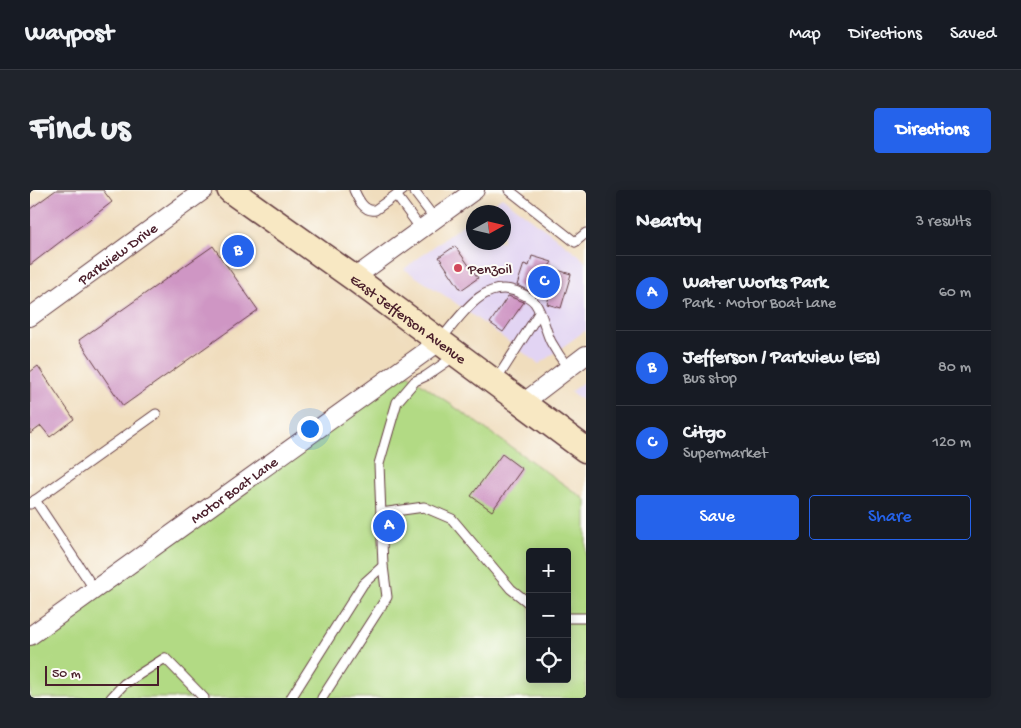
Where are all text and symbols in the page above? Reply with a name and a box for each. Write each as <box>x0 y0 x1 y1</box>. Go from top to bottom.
text: Waypost <box>25 20 113 49</box>
text: Map <box>789 24 821 45</box>
text: Directions <box>849 24 922 45</box>
text: Saved <box>950 24 996 45</box>
button: Directions <box>874 108 991 153</box>
text: Find us <box>30 110 130 151</box>
north arrow <box>466 205 511 250</box>
text: Nearby <box>636 210 701 235</box>
text: 3 results <box>916 213 971 232</box>
street label: Parkview Drive <box>74 220 162 291</box>
pin: B <box>222 232 254 270</box>
place label: Penzoil <box>467 261 512 279</box>
marker: Penzoil <box>452 262 464 274</box>
pin: C <box>528 263 560 301</box>
street label: East Jefferson Avenue <box>346 271 469 369</box>
text: Water Works Park <box>683 272 827 295</box>
text: A <box>647 284 657 303</box>
text: 60 m <box>939 284 971 303</box>
text: Park · Motor Boat Lane <box>683 295 836 314</box>
text: Jefferson / Parkview (EB) <box>683 347 881 370</box>
text: B <box>648 359 656 378</box>
text: 80 m <box>938 359 971 378</box>
text: Bus stop <box>683 370 737 389</box>
your location <box>297 416 323 442</box>
text: Citgo <box>683 422 726 445</box>
text: C <box>648 434 656 453</box>
text: 120 m <box>932 434 971 453</box>
text: Supermarket <box>683 445 768 464</box>
street label: Motor Boat Lane <box>188 454 282 529</box>
button: Save <box>636 495 799 540</box>
button: Share <box>809 495 971 540</box>
pin: A <box>373 507 405 545</box>
map controls <box>526 548 571 683</box>
button: + <box>526 548 571 593</box>
button: − <box>526 593 571 638</box>
button: locate <box>526 638 571 683</box>
scale bar <box>45 663 159 686</box>
text: 50 m <box>52 666 81 683</box>

